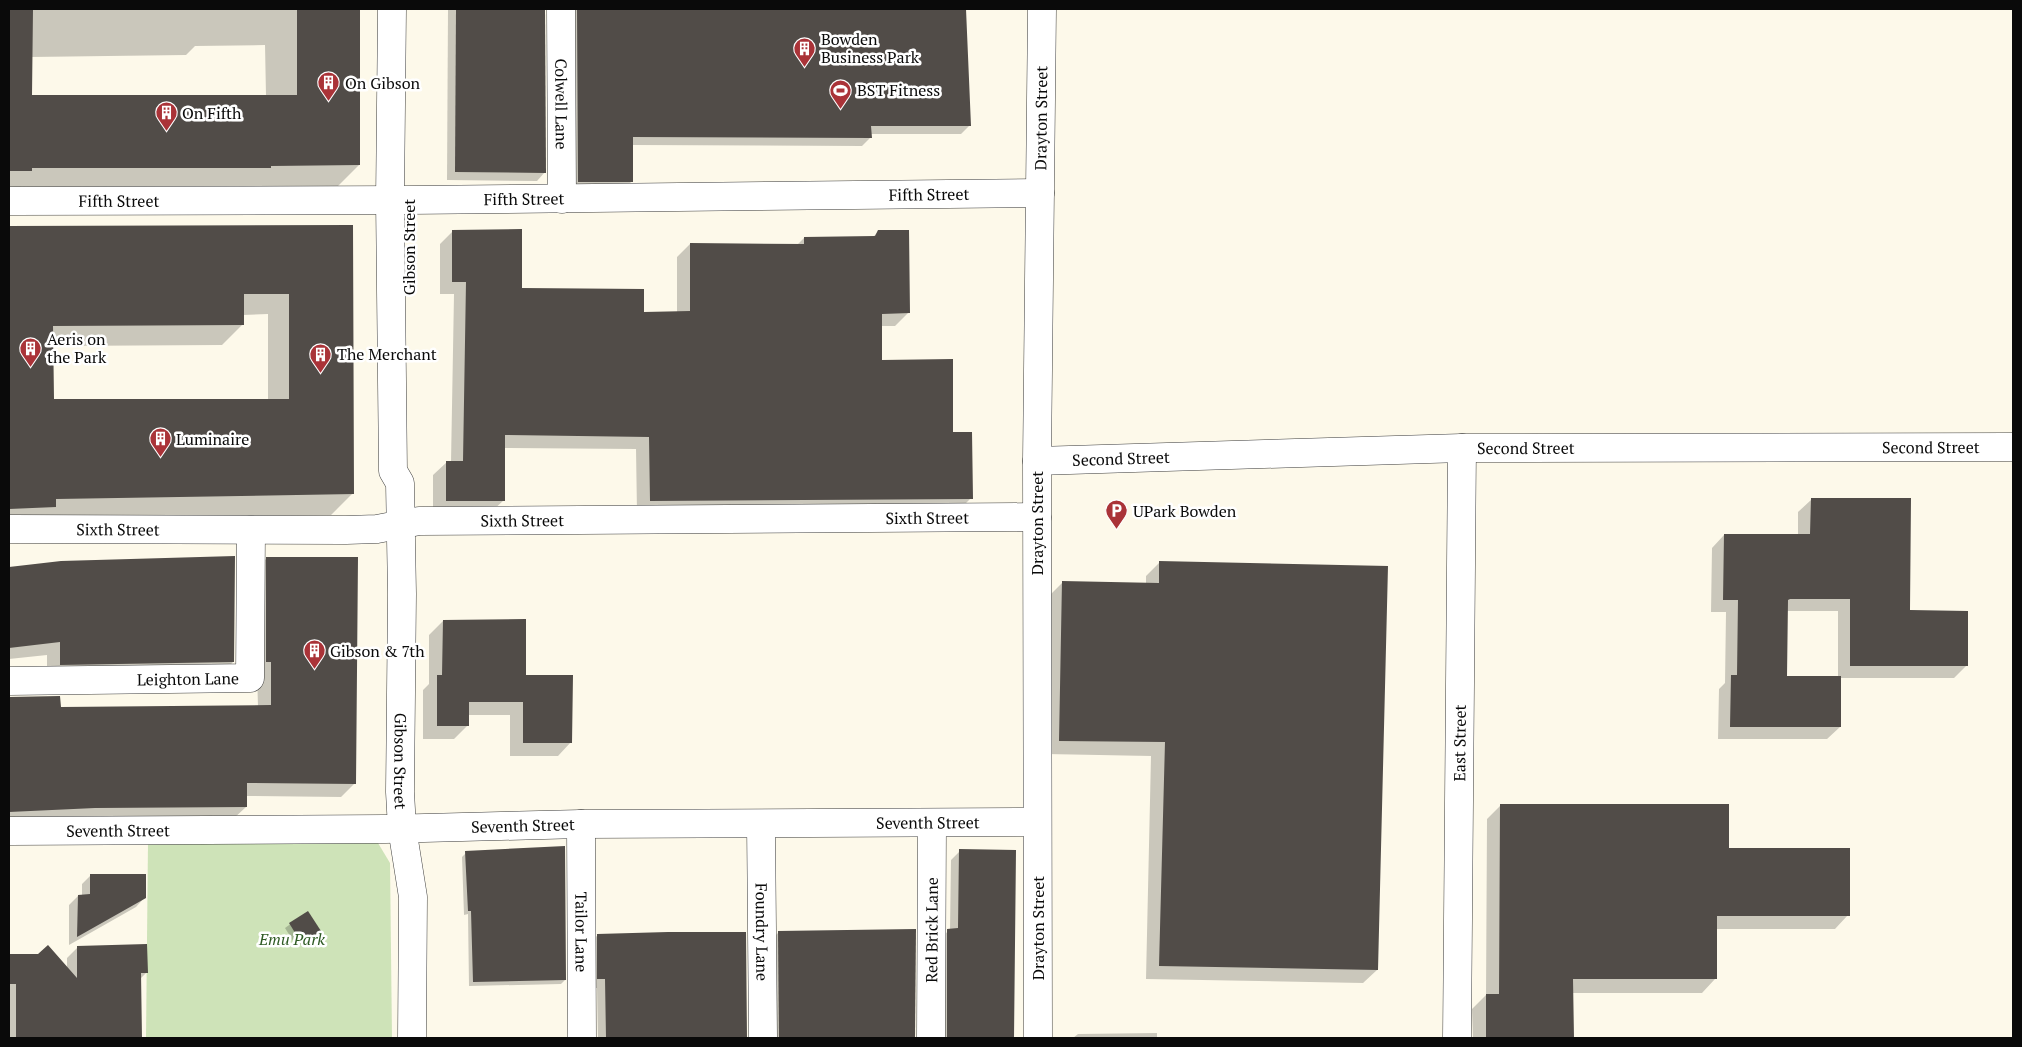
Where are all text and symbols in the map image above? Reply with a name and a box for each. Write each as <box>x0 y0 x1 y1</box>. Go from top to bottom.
place label: Bowden Business Park <box>821 28 920 68</box>
building icon: Bowden Business Park <box>793 36 817 67</box>
street label: Colwell Lane <box>550 58 573 150</box>
street label: Drayton Street <box>1029 66 1052 170</box>
building icon: On Gibson <box>317 71 341 102</box>
place label: On Gibson <box>345 72 421 94</box>
sports icon: BST Fitness <box>829 78 853 109</box>
place label: BST Fitness <box>857 79 940 101</box>
building icon: On Fifth <box>154 101 178 132</box>
place label: On Fifth <box>182 102 242 124</box>
street label: Fifth Street <box>888 183 970 206</box>
street label: Fifth Street <box>483 187 565 210</box>
street label: Fifth Street <box>79 190 159 212</box>
street label: Gibson Street <box>398 199 420 295</box>
place label: Aeris on the Park <box>47 328 107 368</box>
building icon: Aeris on the Park <box>19 336 43 367</box>
building icon: The Merchant <box>309 342 333 373</box>
place label: The Merchant <box>337 343 437 365</box>
building icon: Luminaire <box>148 427 172 458</box>
place label: Luminaire <box>176 428 249 450</box>
street label: Second Street <box>1882 436 1980 458</box>
street label: Second Street <box>1477 437 1575 459</box>
street label: Second Street <box>1072 446 1170 471</box>
street label: Drayton Street <box>1026 471 1048 575</box>
parking icon: UPark Bowden <box>1105 499 1129 530</box>
place label: UPark Bowden <box>1133 500 1237 522</box>
street label: Sixth Street <box>885 506 969 529</box>
street label: Sixth Street <box>480 509 564 532</box>
street label: Sixth Street <box>76 518 160 540</box>
building icon: Gibson & 7th <box>302 639 326 670</box>
place label: Gibson & 7th <box>330 640 425 662</box>
street label: Leighton Lane <box>137 667 239 690</box>
street label: East Street <box>1448 704 1471 782</box>
street label: Gibson Street <box>389 713 412 810</box>
street label: Seventh Street <box>876 811 980 834</box>
street label: Seventh Street <box>471 813 575 838</box>
street label: Seventh Street <box>66 819 170 842</box>
street label: Drayton Street <box>1027 876 1049 980</box>
street label: Red Brick Lane <box>920 877 943 983</box>
street label: Foundry Lane <box>751 883 773 981</box>
street label: Tailor Lane <box>570 892 593 972</box>
park label: Emu Park <box>258 928 325 950</box>

